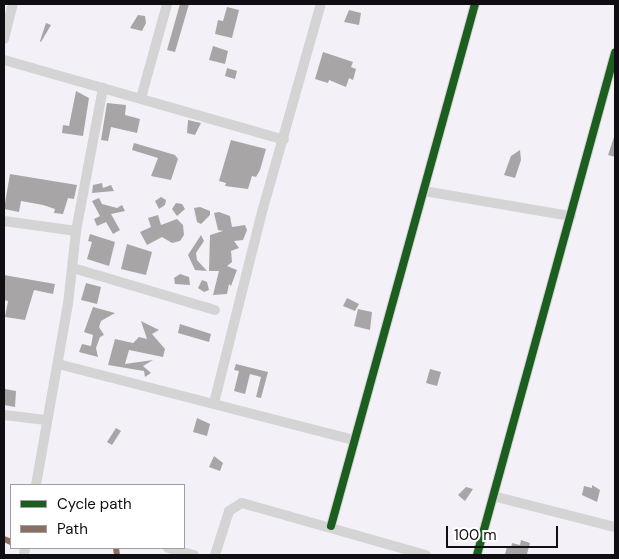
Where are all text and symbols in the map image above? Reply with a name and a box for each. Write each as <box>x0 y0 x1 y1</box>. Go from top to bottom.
legend <box>10 484 185 549</box>
text: Cycle path <box>57 494 132 514</box>
scale bar <box>449 516 562 548</box>
text: Path <box>57 519 88 539</box>
text: 100 m <box>454 525 497 545</box>

